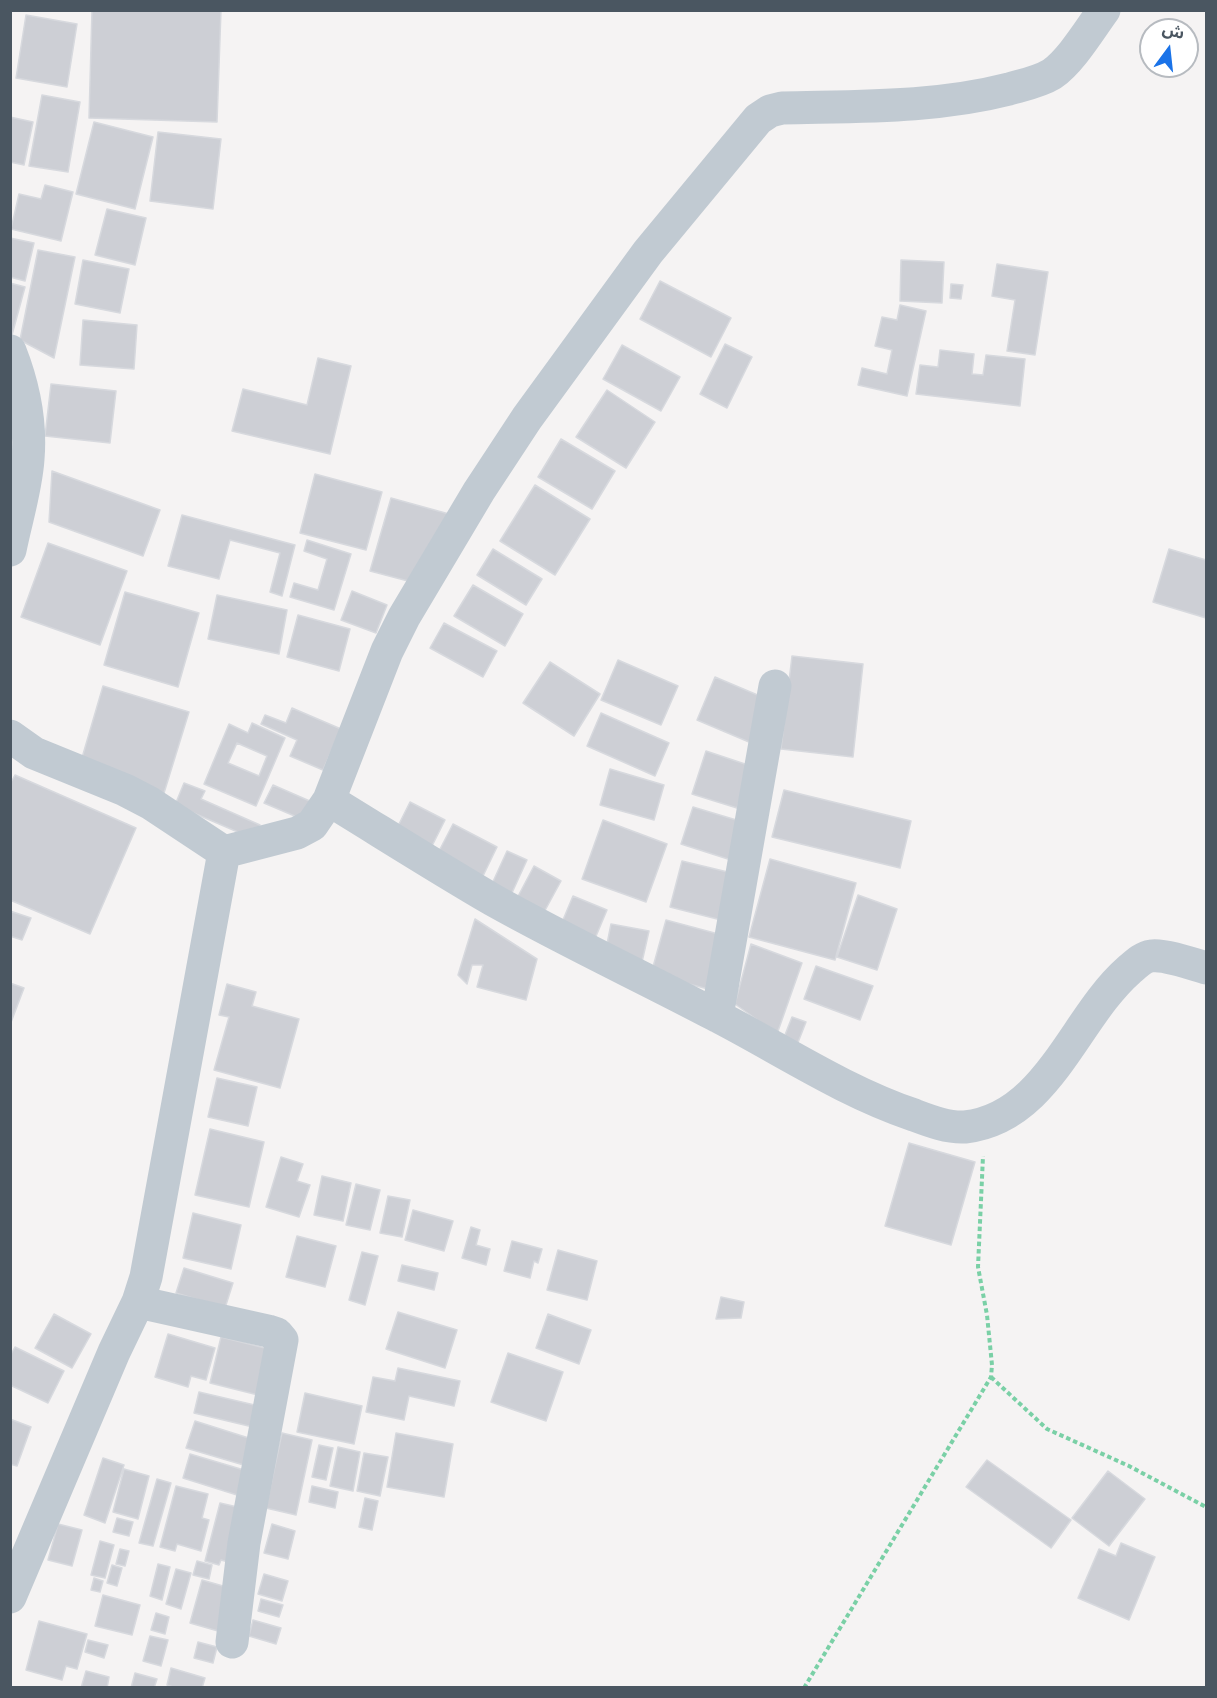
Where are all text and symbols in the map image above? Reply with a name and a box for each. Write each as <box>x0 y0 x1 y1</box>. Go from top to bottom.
north arrow <box>1139 18 1199 78</box>
text: ش <box>1160 20 1186 44</box>

